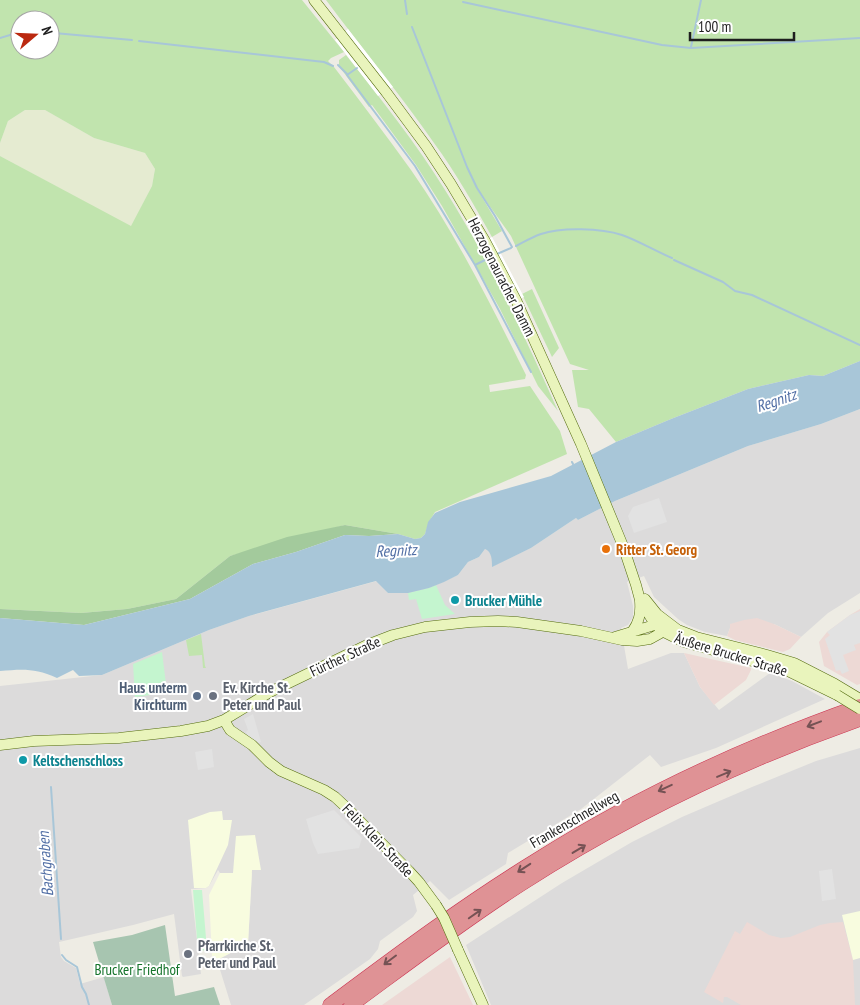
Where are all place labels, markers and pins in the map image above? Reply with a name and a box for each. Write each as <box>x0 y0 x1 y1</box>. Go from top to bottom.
place label: Ritter St. Georg <box>616 540 698 559</box>
marker: Ritter St. Georg <box>600 543 612 555</box>
place label: Brucker Mühle <box>465 591 542 610</box>
marker: Brucker Mühle <box>449 594 461 606</box>
place label: Haus unterm Kirchturm <box>119 678 187 714</box>
place label: Ev. Kirche St. Peter und Paul <box>223 678 301 714</box>
marker: Haus unterm Kirchturm <box>191 690 203 702</box>
marker: Ev. Kirche St. Peter und Paul <box>207 690 219 702</box>
place label: Keltschenschloss <box>33 751 123 770</box>
marker: Keltschenschloss <box>17 754 29 766</box>
place label: Pfarrkirche St. Peter und Paul <box>198 936 276 972</box>
marker: Pfarrkirche St. Peter und Paul <box>182 948 194 960</box>

